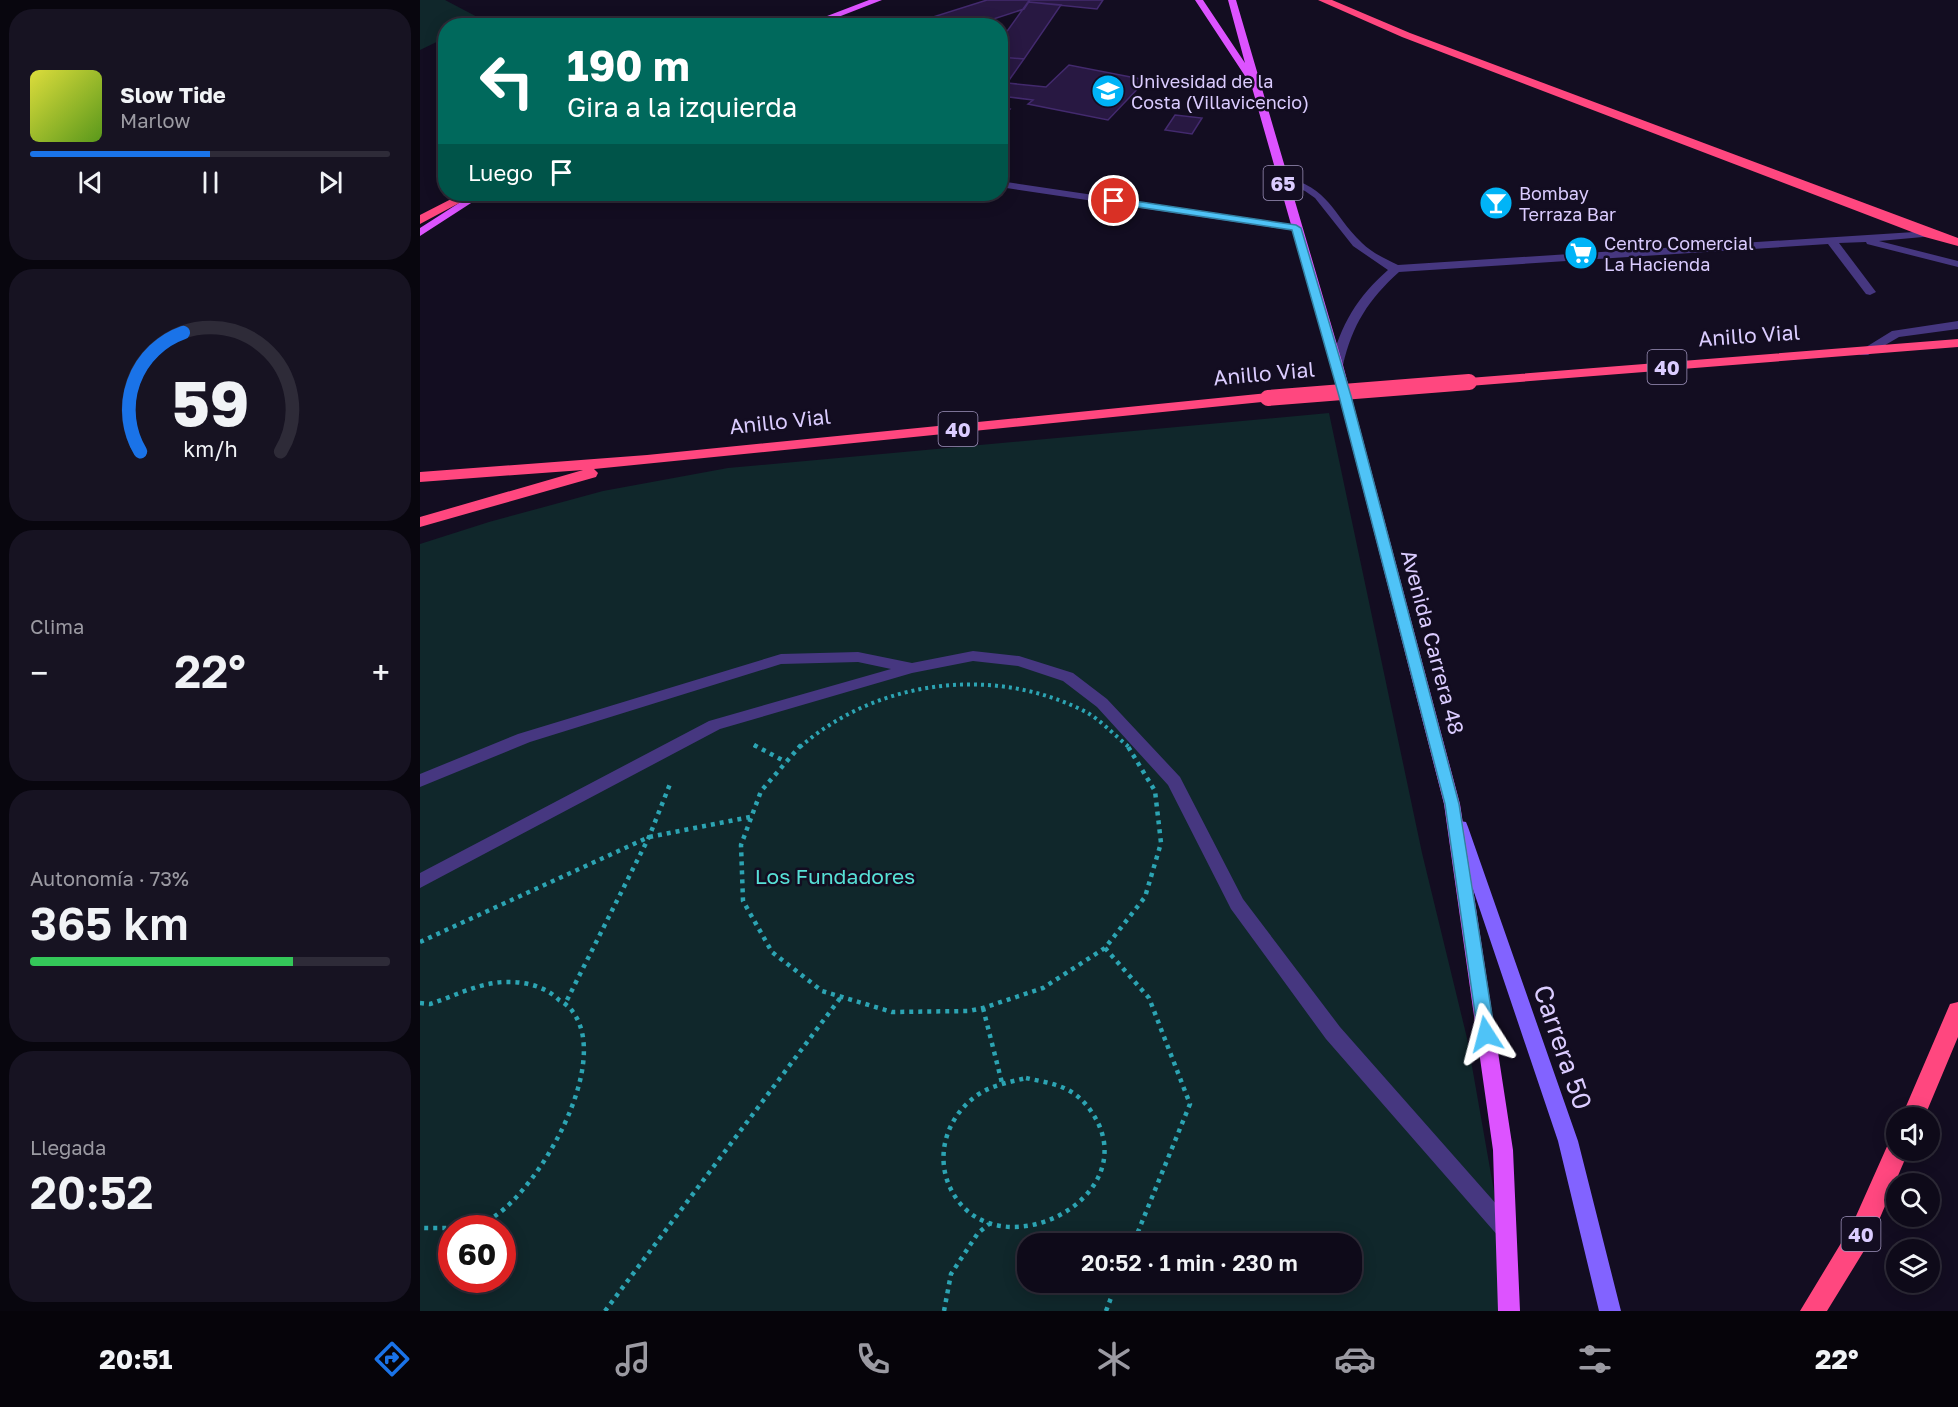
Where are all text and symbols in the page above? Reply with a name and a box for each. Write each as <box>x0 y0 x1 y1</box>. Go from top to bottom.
text: 190 m <box>567 40 690 90</box>
icon: left <box>468 42 546 120</box>
place label: Univesidad de la Costa (Villavicencio) <box>1131 70 1309 113</box>
school or university icon: Univesidad de la Costa (Villavicencio) <box>1090 73 1126 109</box>
text: Slow Tide <box>120 81 226 108</box>
text: Gira a la izquierda <box>567 91 797 123</box>
text: Marlow <box>120 108 191 132</box>
icon: arrive <box>545 156 578 189</box>
text: Luego <box>468 159 533 186</box>
icon: previous <box>74 166 107 199</box>
icon: pause <box>194 166 227 199</box>
icon: next <box>314 166 347 199</box>
road number: 65 <box>1264 166 1302 200</box>
pin <box>1088 175 1139 226</box>
place label: Bombay Terraza Bar <box>1519 182 1616 225</box>
icon: arrive <box>1097 184 1130 217</box>
bar icon: Bombay Terraza Bar <box>1478 185 1514 221</box>
place label: Centro Comercial La Hacienda <box>1604 232 1754 275</box>
supermarket icon: Centro Comercial La Hacienda <box>1563 235 1599 271</box>
street label: Anillo Vial <box>1697 318 1801 352</box>
road number: 40 <box>1648 350 1686 384</box>
street label: Anillo Vial <box>1212 356 1316 390</box>
text: 59 <box>171 365 249 440</box>
street label: Anillo Vial <box>728 403 832 439</box>
road number: 40 <box>938 412 978 446</box>
text: km/h <box>183 437 237 463</box>
street label: Avenida Carrera 48 <box>1396 547 1470 737</box>
text: Clima <box>30 614 84 638</box>
text: 22° <box>174 644 246 698</box>
text: − <box>30 653 48 692</box>
text: + <box>372 653 390 692</box>
park label: Los Fundadores <box>755 863 915 889</box>
text: Autonomía · 73% <box>30 866 189 890</box>
text: 365 km <box>30 896 189 950</box>
street label: Carrera 50 <box>1527 981 1599 1113</box>
position arrow <box>1454 1002 1518 1066</box>
map controls <box>1886 1107 1940 1293</box>
button: sound <box>1886 1107 1940 1161</box>
text: Llegada <box>30 1135 106 1159</box>
text: 20:52 <box>30 1165 154 1219</box>
button: search <box>1886 1173 1940 1227</box>
speed limit sign: 60 <box>438 1215 516 1293</box>
road number: 40 <box>1842 1217 1880 1251</box>
button: layers <box>1886 1239 1940 1293</box>
text: 20:52 · 1 min · 230 m <box>1081 1249 1298 1276</box>
icon: directions <box>371 1338 413 1380</box>
icon: music <box>612 1338 654 1380</box>
icon: phone <box>852 1338 894 1380</box>
icon: climate <box>1093 1338 1135 1380</box>
icon: car <box>1334 1338 1376 1380</box>
icon: filters <box>1574 1338 1616 1380</box>
text: 20:51 <box>99 1343 172 1375</box>
text: 22° <box>1815 1343 1859 1375</box>

